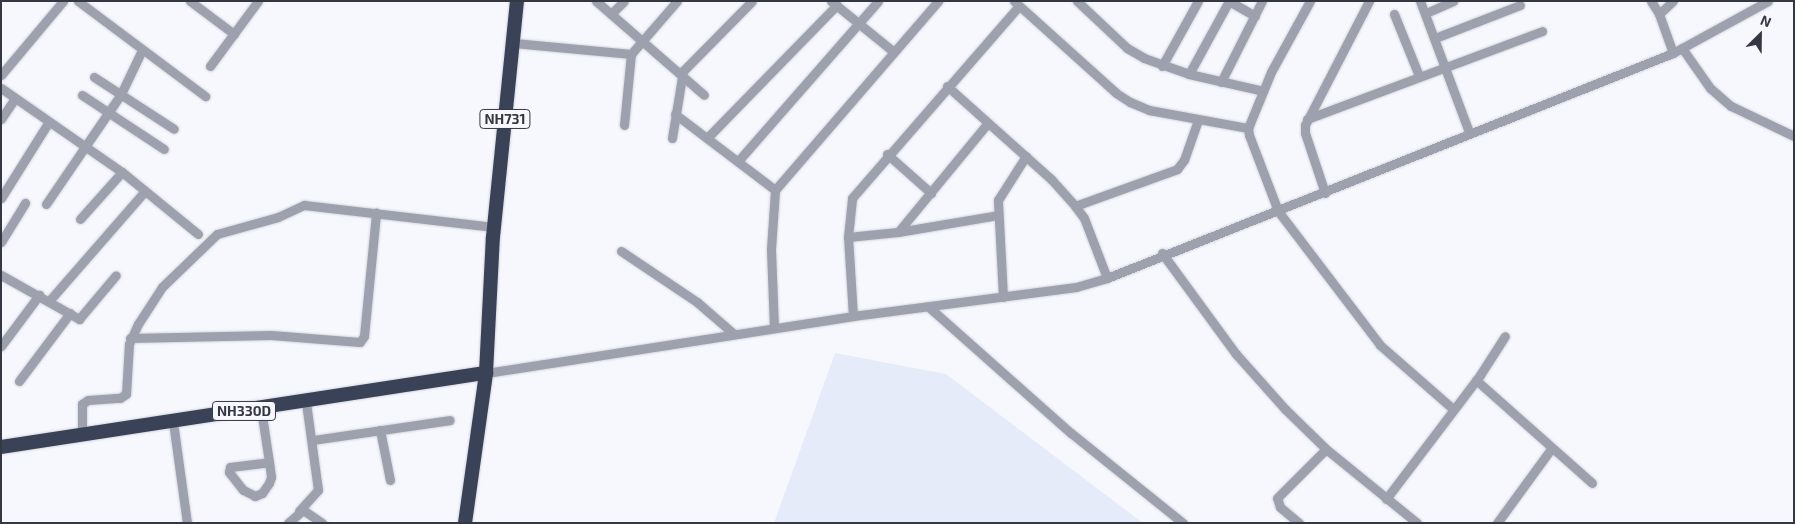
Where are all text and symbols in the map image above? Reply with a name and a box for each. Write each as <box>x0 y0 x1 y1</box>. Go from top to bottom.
north arrow <box>1735 10 1785 60</box>
text: N <box>1758 11 1774 31</box>
road number: NH731 <box>479 108 531 130</box>
road number: NH330D <box>212 400 276 422</box>

